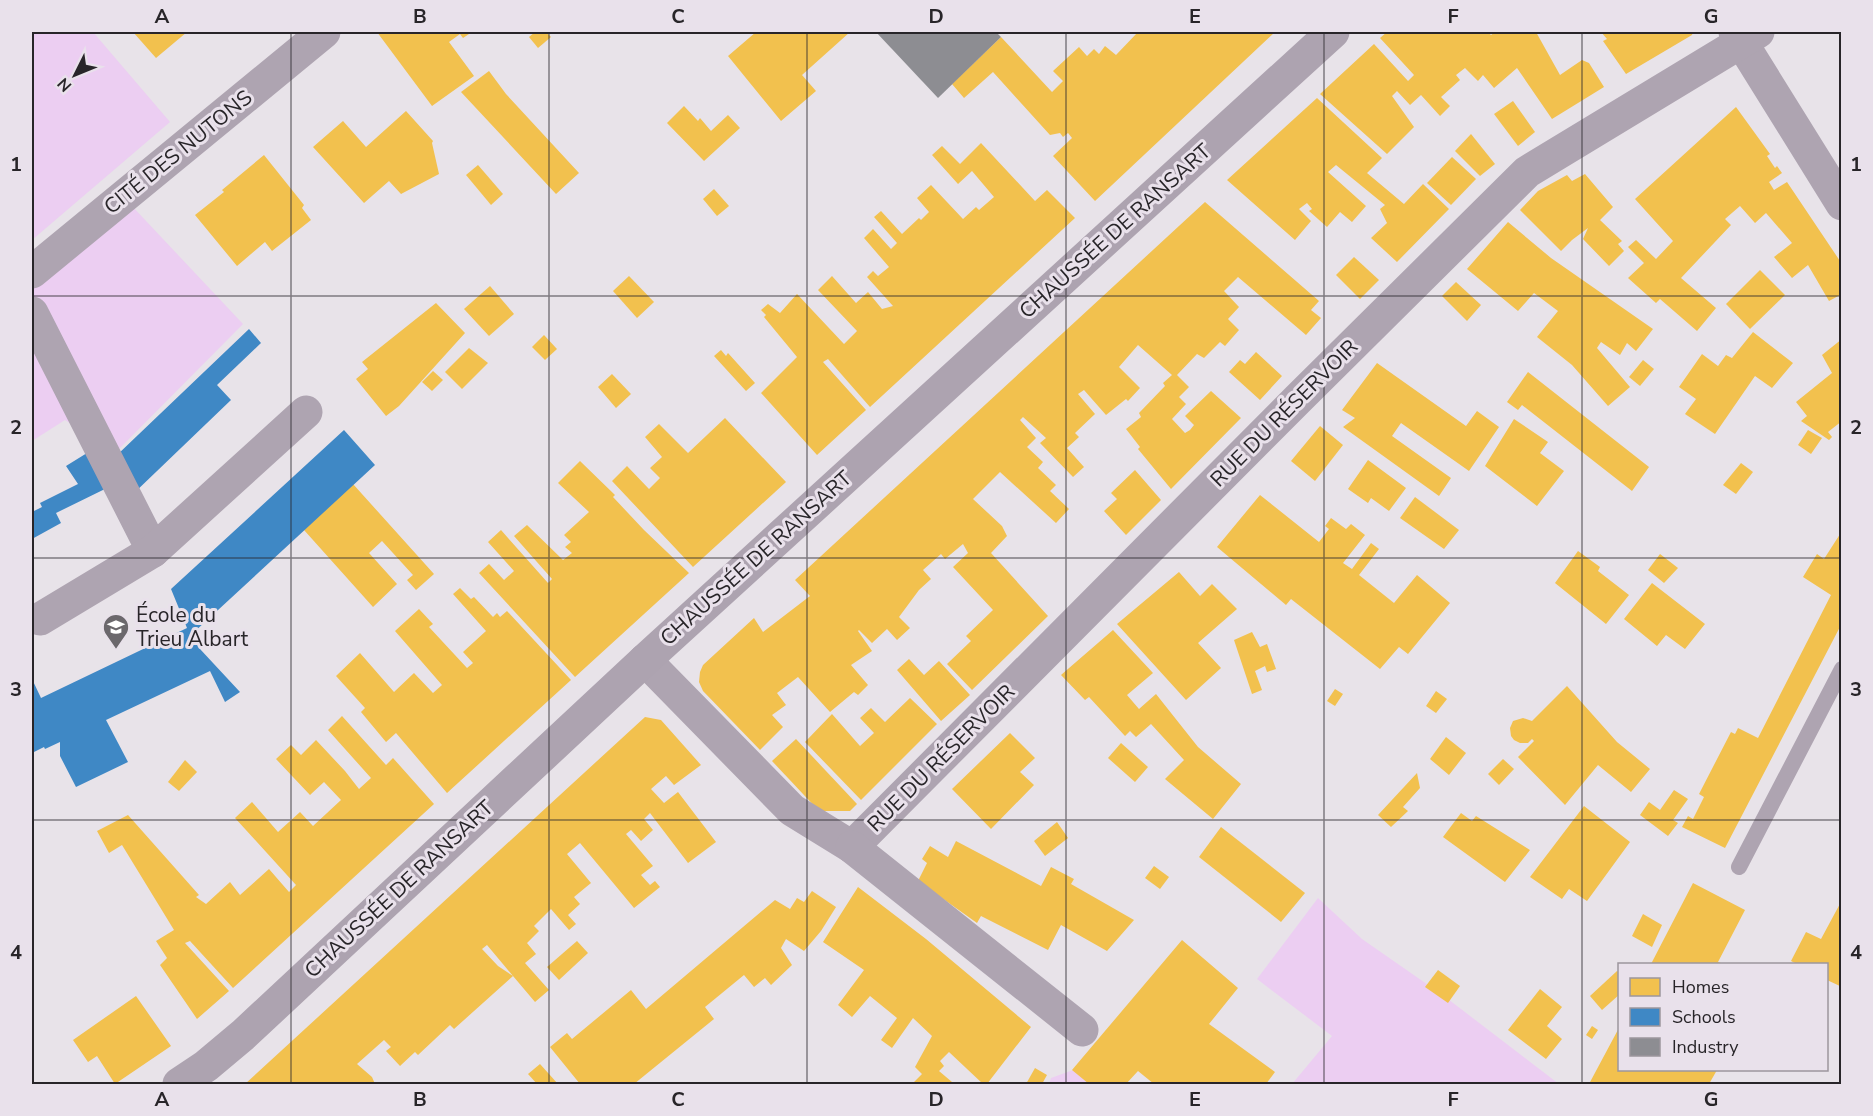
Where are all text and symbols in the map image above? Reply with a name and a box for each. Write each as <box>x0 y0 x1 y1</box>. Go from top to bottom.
text: A <box>155 3 170 30</box>
text: B <box>413 3 427 30</box>
text: C <box>671 3 685 30</box>
text: D <box>928 3 944 30</box>
text: E <box>1189 3 1201 30</box>
text: F <box>1447 3 1459 30</box>
text: G <box>1704 3 1718 30</box>
north arrow <box>45 45 105 105</box>
text: N <box>53 73 77 96</box>
street label: CITÉ DES NUTONS <box>98 84 258 220</box>
street label: CHAUSSÉE DE RANSART <box>1013 137 1217 325</box>
text: 1 <box>10 151 22 178</box>
text: 1 <box>1850 151 1862 178</box>
street label: RUE DU RÉSERVOIR <box>1204 333 1364 493</box>
text: 2 <box>10 414 22 441</box>
text: 2 <box>1850 414 1862 441</box>
street label: CHAUSSÉE DE RANSART <box>654 464 858 652</box>
place label: École du Trieu Albart <box>136 601 249 653</box>
school or university icon: École du Trieu Albart <box>101 612 131 650</box>
text: 3 <box>10 676 22 703</box>
text: 3 <box>1850 676 1862 703</box>
street label: RUE DU RÉSERVOIR <box>861 678 1021 838</box>
street label: CHAUSSÉE DE RANSART <box>299 794 500 984</box>
text: 4 <box>10 939 22 966</box>
text: 4 <box>1850 939 1862 966</box>
legend <box>1618 963 1828 1071</box>
text: Homes <box>1672 975 1729 999</box>
text: Schools <box>1672 1005 1736 1029</box>
text: Industry <box>1672 1035 1739 1059</box>
text: A <box>155 1086 170 1113</box>
text: B <box>413 1086 427 1113</box>
text: C <box>671 1086 685 1113</box>
text: D <box>928 1086 944 1113</box>
text: E <box>1189 1086 1201 1113</box>
text: F <box>1447 1086 1459 1113</box>
text: G <box>1704 1086 1718 1113</box>

